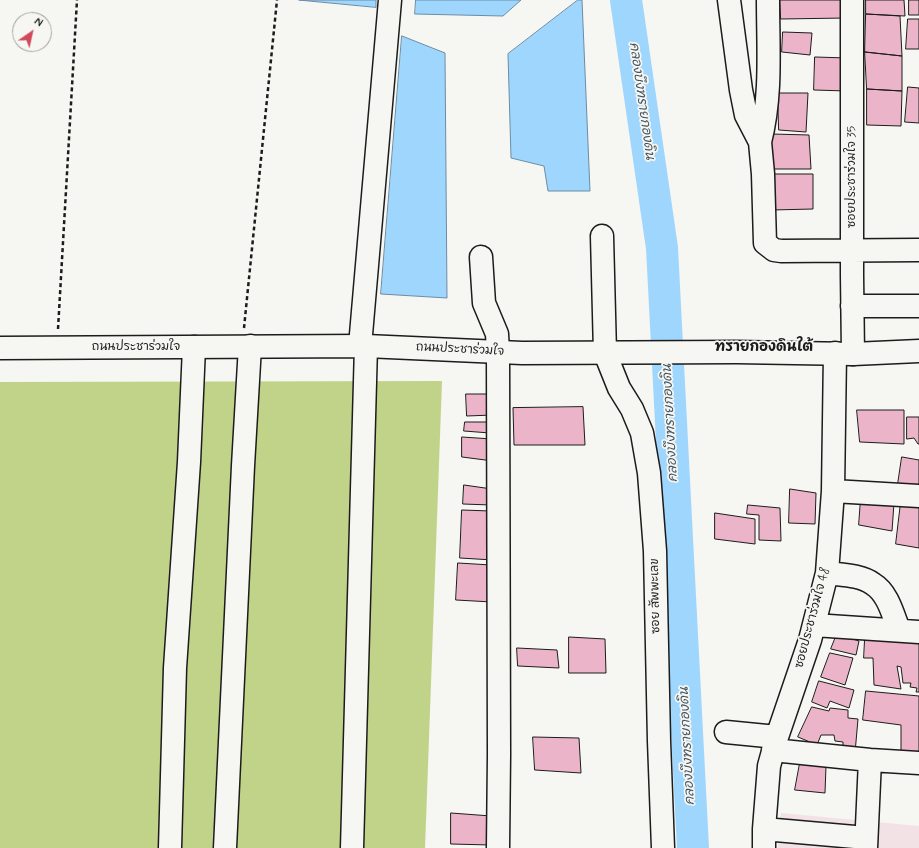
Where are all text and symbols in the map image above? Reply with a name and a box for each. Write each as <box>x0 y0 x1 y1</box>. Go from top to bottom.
north arrow <box>12 12 52 52</box>
text: N <box>31 15 45 31</box>
water label: คลองบึงทรายกองดิน <box>625 41 657 161</box>
street label: ซอยประชาร่วมใจ 35 <box>845 126 859 228</box>
street label: ถนนประชาร่วมใจ <box>92 340 180 354</box>
street label: ถนนประชาร่วมใจ <box>416 340 504 360</box>
district label: ทรายกองดินใต้ <box>715 340 813 356</box>
water label: คลองบึงทรายกองดิน <box>660 363 682 483</box>
street label: ซอย สัพพะเลข <box>648 558 664 634</box>
street label: ซอยประชาร่วมใจ 48 <box>793 566 833 670</box>
water label: คลองบึงทรายกองดิน <box>677 686 699 806</box>

